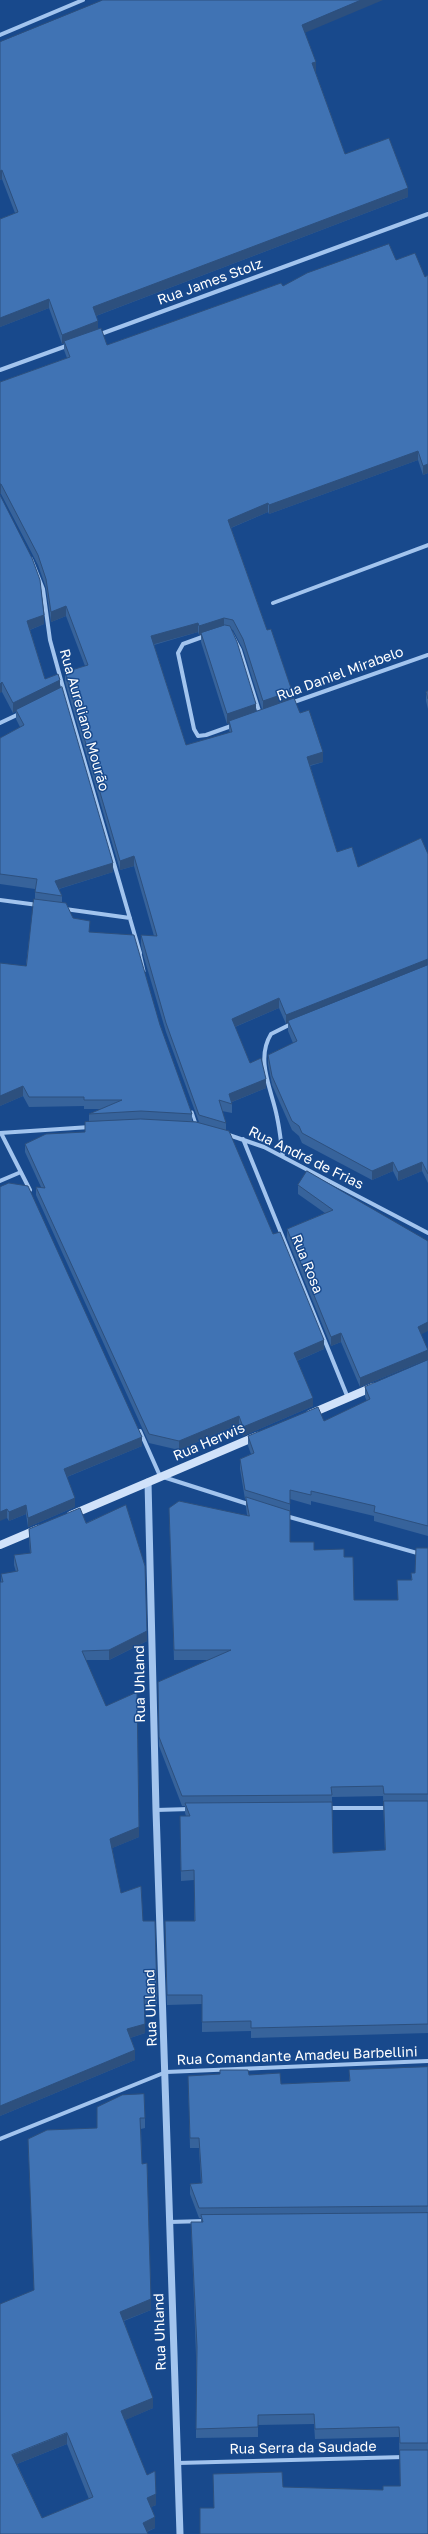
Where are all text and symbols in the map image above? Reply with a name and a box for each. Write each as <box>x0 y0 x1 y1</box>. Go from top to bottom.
street label: Rua James Stolz <box>155 255 265 309</box>
street label: Rua Daniel Mirabelo <box>274 643 406 705</box>
street label: Rua Aureliano Mourão <box>56 647 112 793</box>
street label: Rua André de Frias <box>246 1123 366 1193</box>
street label: Rua Rosa <box>288 1232 326 1296</box>
street label: Rua Herwis <box>171 1419 247 1465</box>
street label: Rua Uhland <box>131 1645 149 1723</box>
street label: Rua Uhland <box>141 1969 161 2047</box>
street label: Rua Comandante Amadeu Barbellini <box>176 2043 418 2069</box>
street label: Rua Uhland <box>150 2293 170 2371</box>
street label: Rua Serra da Saudade <box>229 2438 377 2458</box>

